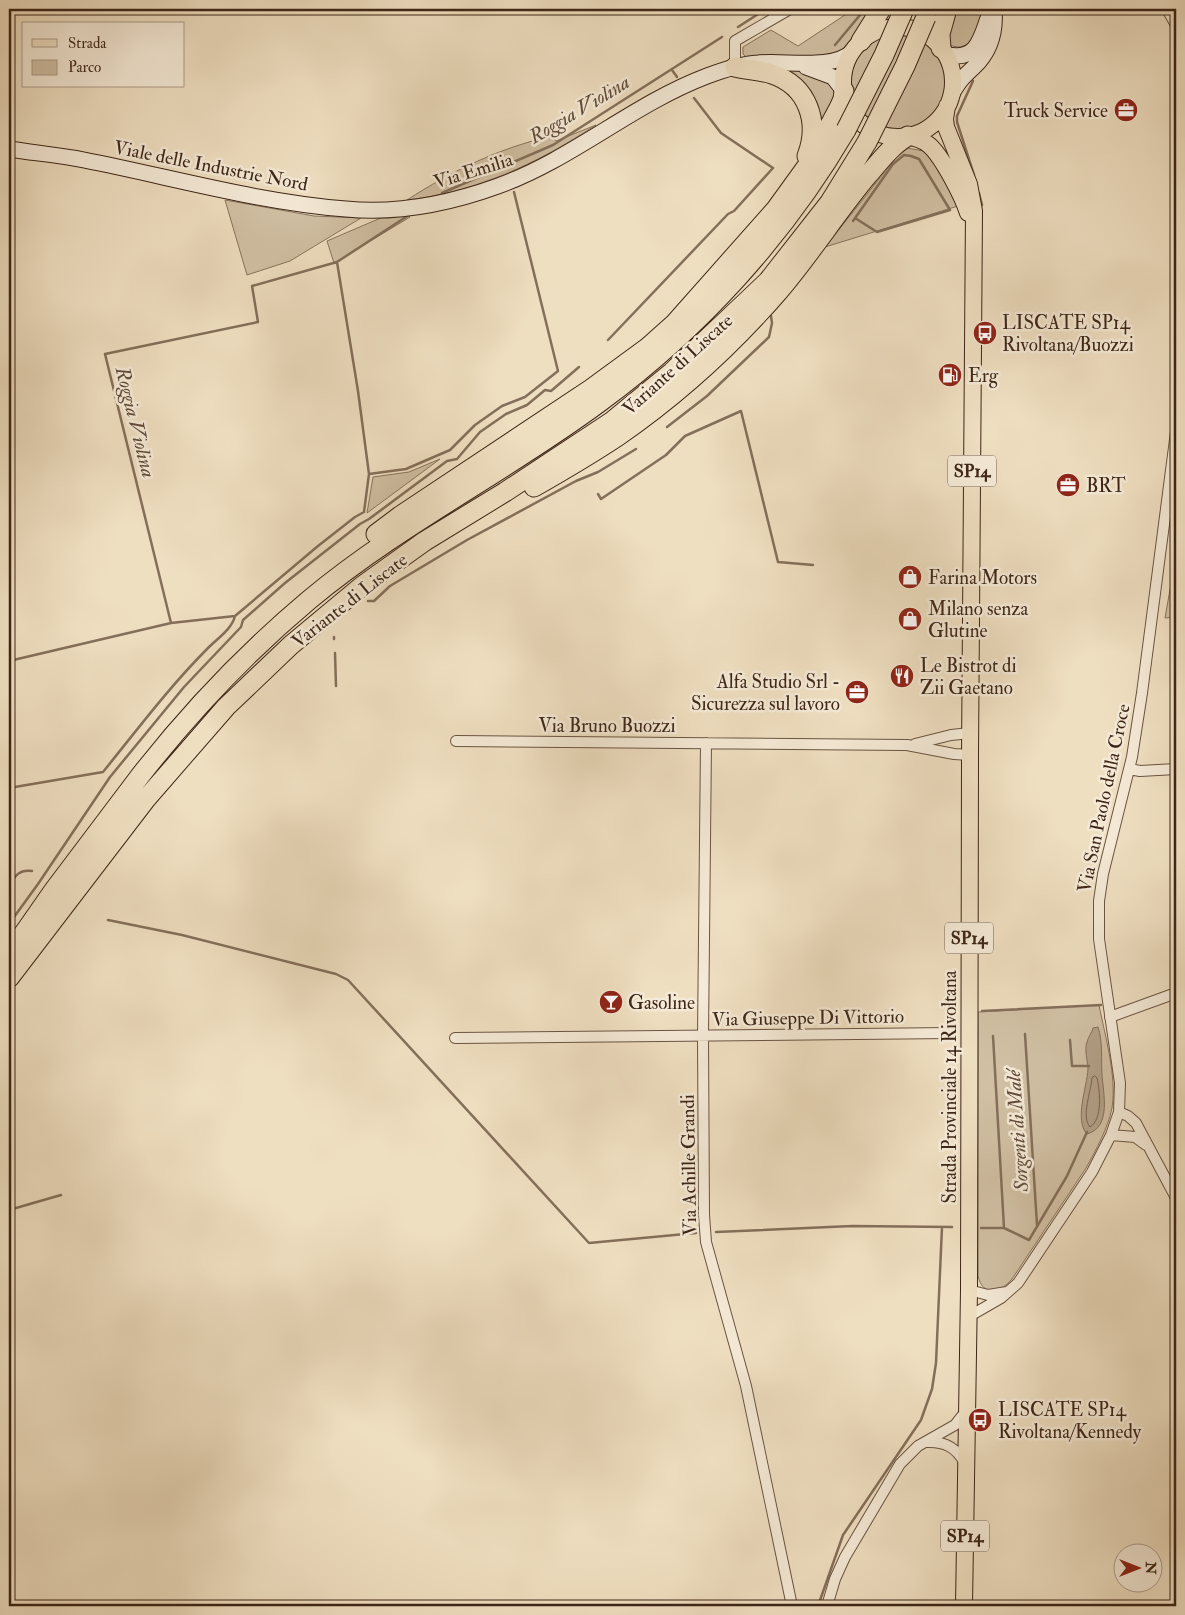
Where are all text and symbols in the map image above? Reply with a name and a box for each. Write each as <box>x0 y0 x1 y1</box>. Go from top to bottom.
legend <box>22 22 185 88</box>
text: Strada <box>68 34 107 53</box>
text: Parco <box>68 58 101 77</box>
water label: Roggia Violina <box>523 70 634 150</box>
office icon: Truck Service <box>1113 97 1139 123</box>
place label: Truck Service <box>1004 99 1108 123</box>
street label: Viale delle Industrie Nord <box>112 135 311 197</box>
street label: Via Emilia <box>431 148 516 194</box>
street label: Variante di Liscate <box>617 309 738 421</box>
place label: LISCATE SP14 Rivoltana/Buozzi <box>1002 311 1134 357</box>
bus stop icon: LISCATE SP14 Rivoltana/Buozzi <box>972 320 998 346</box>
fuel station icon: Erg <box>937 362 963 388</box>
water label: Roggia Violina <box>109 363 161 480</box>
place label: Erg <box>968 364 999 388</box>
road number: SP14 <box>948 456 996 486</box>
office icon: BRT <box>1055 472 1081 498</box>
place label: BRT <box>1086 474 1126 498</box>
street label: Variante di Liscate <box>287 548 412 654</box>
shop icon: Farina Motors <box>897 564 923 590</box>
place label: Farina Motors <box>928 566 1037 590</box>
place label: Milano senza Glutine <box>928 597 1028 643</box>
shop icon: Milano senza Glutine <box>897 606 923 632</box>
place label: Le Bistrot di Zii Gaetano <box>920 654 1017 700</box>
restaurant icon: Le Bistrot di Zii Gaetano <box>889 663 915 689</box>
place label: Alfa Studio Srl - Sicurezza sul lavoro <box>691 670 840 716</box>
office icon: Alfa Studio Srl - Sicurezza sul lavoro <box>844 679 870 705</box>
street label: Via San Paolo della Croce <box>1072 702 1136 895</box>
street label: Via Bruno Buozzi <box>538 714 676 738</box>
road number: SP14 <box>945 922 993 954</box>
street label: Strada Provinciale 14 Rivoltana <box>938 970 962 1204</box>
bar icon: Gasoline <box>598 989 624 1015</box>
place label: Gasoline <box>628 991 695 1015</box>
street label: Via Giuseppe Di Vittorio <box>712 1004 904 1033</box>
water label: Sorgenti di Malé <box>1001 1066 1034 1194</box>
street label: Via Achille Grandi <box>676 1094 702 1236</box>
place label: LISCATE SP14 Rivoltana/Kennedy <box>998 1398 1142 1444</box>
bus stop icon: LISCATE SP14 Rivoltana/Kennedy <box>967 1407 993 1433</box>
road number: SP14 <box>941 1520 989 1552</box>
north arrow <box>1112 1542 1162 1592</box>
text: N <box>1142 1561 1159 1575</box>

